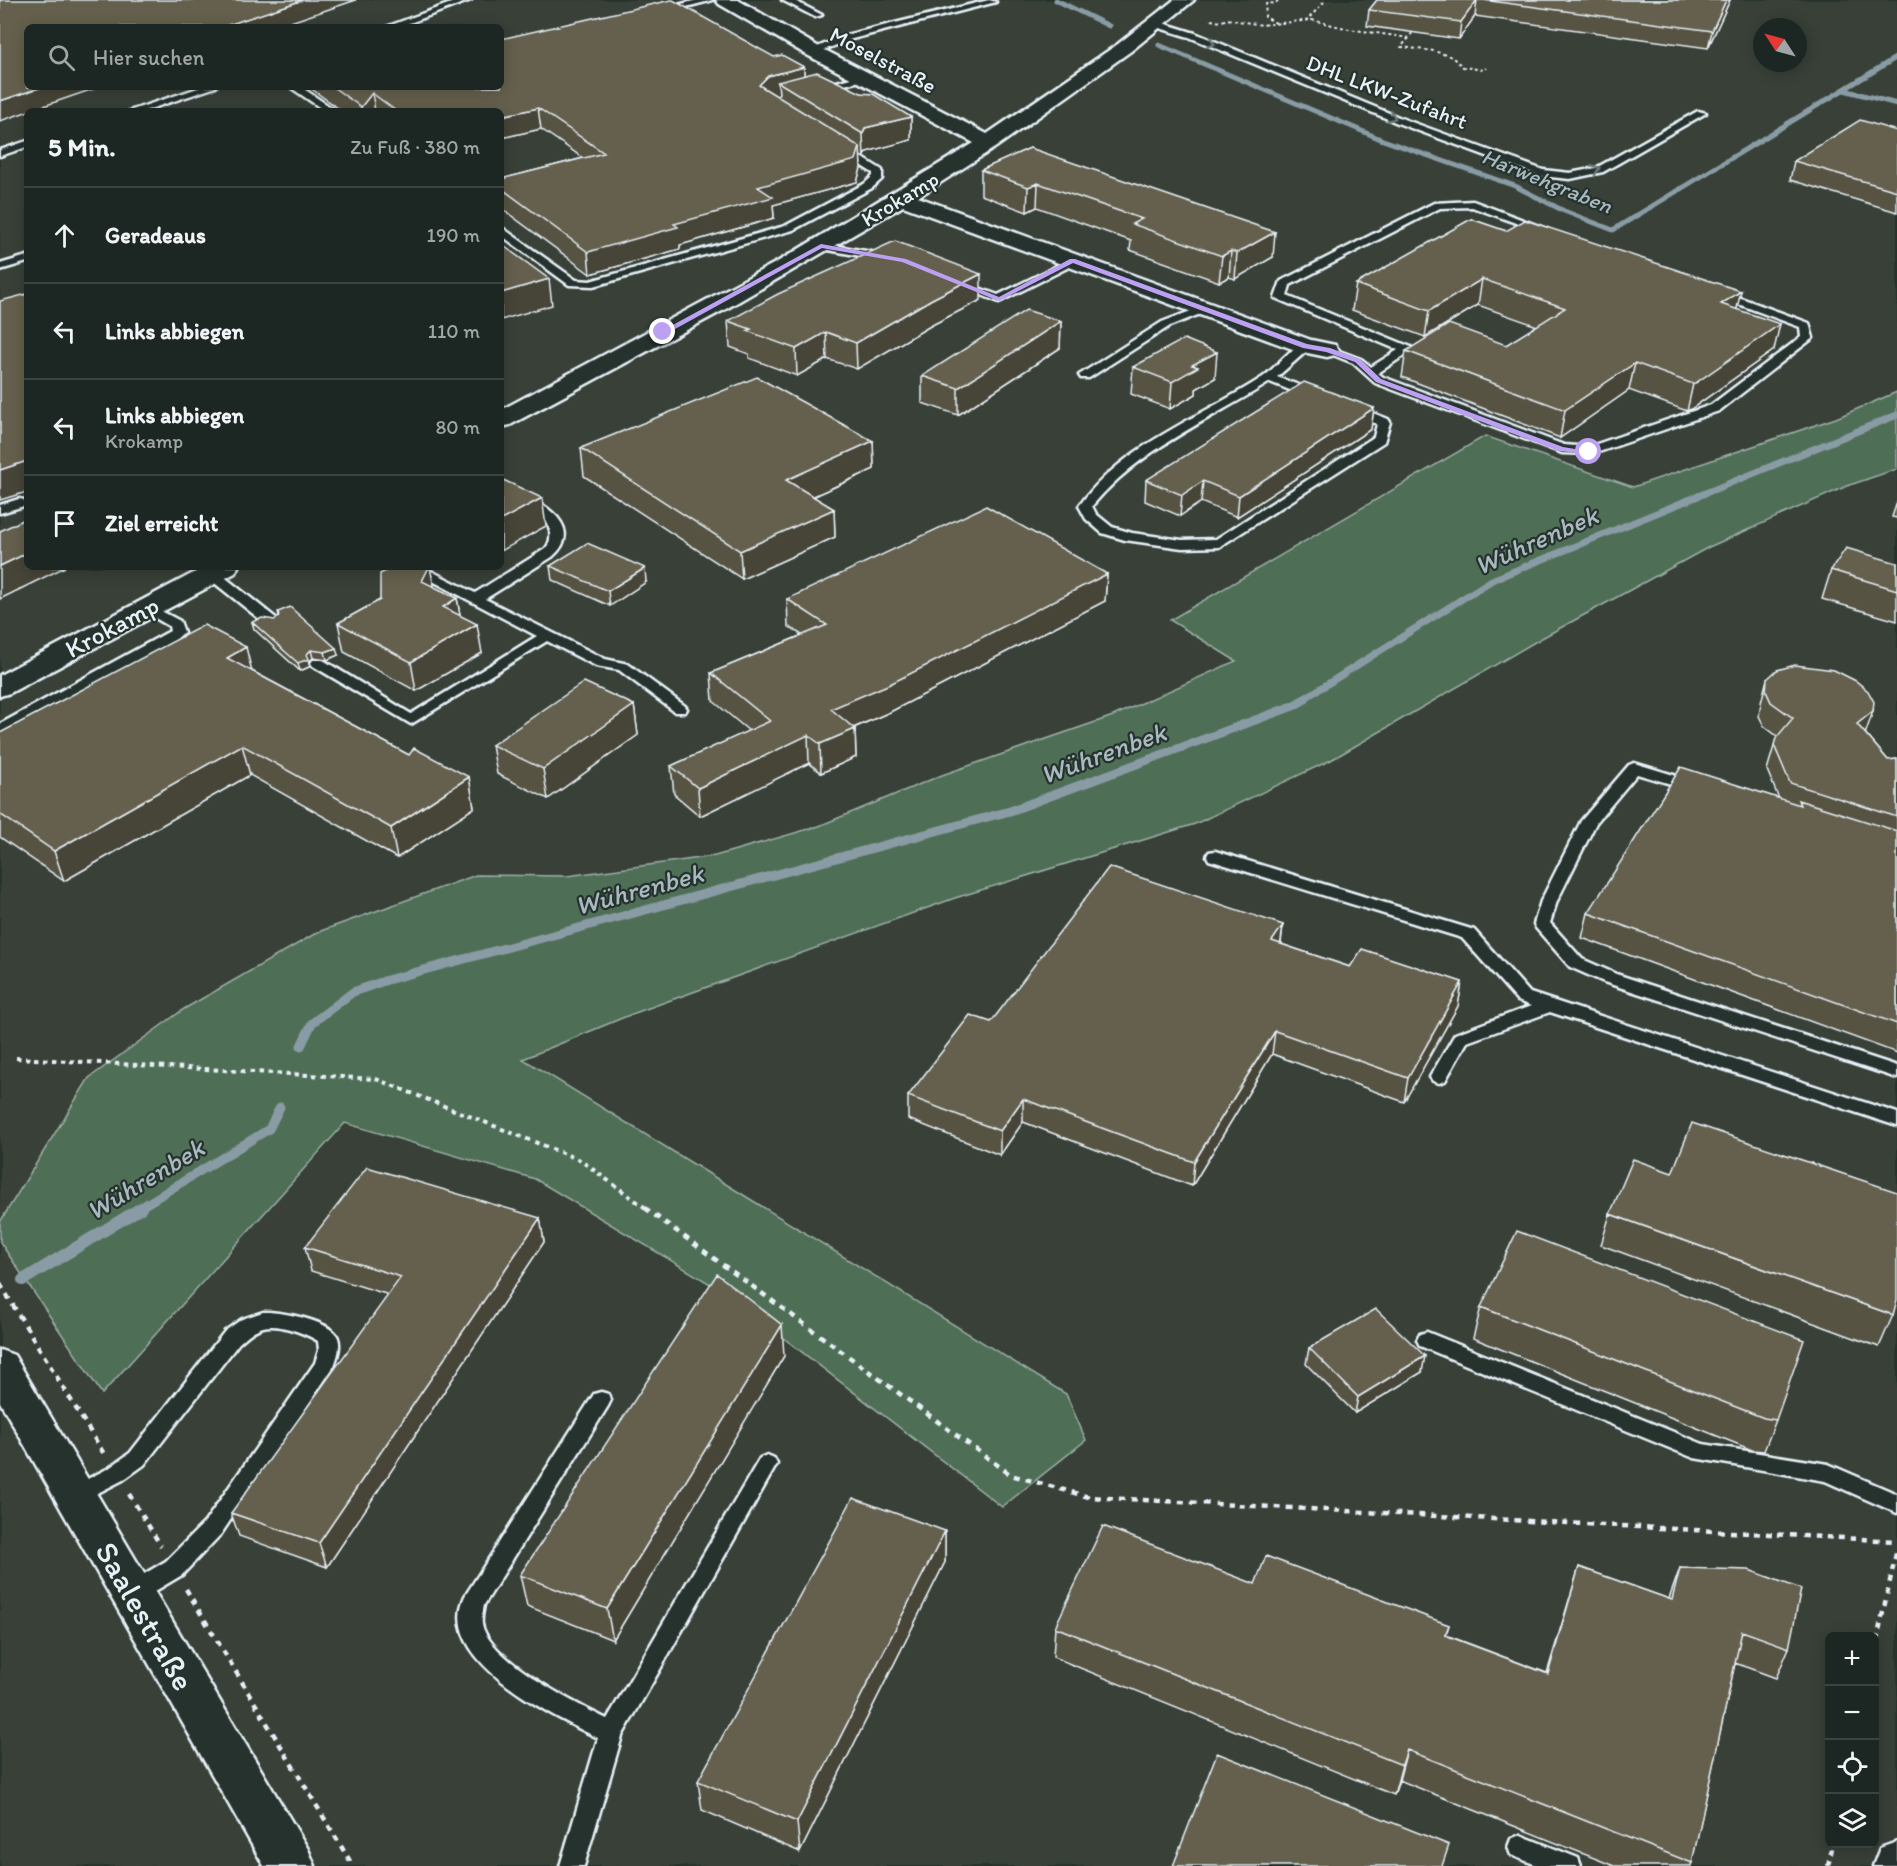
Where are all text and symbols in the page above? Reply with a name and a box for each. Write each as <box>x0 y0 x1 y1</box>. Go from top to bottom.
north arrow <box>1753 18 1807 72</box>
street label: Moselstraße <box>825 21 941 99</box>
search box <box>24 24 504 90</box>
one-way arrow <box>1205 36 1216 48</box>
icon: search <box>45 41 78 74</box>
text: Hier suchen <box>93 44 204 71</box>
street label: DHL LKW-Zufahrt <box>1303 49 1471 135</box>
one-way arrow <box>1385 110 1396 122</box>
text: 5 Min. <box>48 131 116 163</box>
text: Zu Fuß · 380 m <box>350 135 480 159</box>
water label: Harwehgraben <box>1478 143 1617 220</box>
one-way arrow <box>1590 164 1601 177</box>
street label: Krokamp <box>856 165 944 233</box>
icon: ahead <box>48 219 81 252</box>
text: Geradeaus <box>105 222 206 249</box>
text: 190 m <box>427 223 480 247</box>
icon: left <box>48 315 81 348</box>
text: Links abbiegen <box>105 318 244 345</box>
route end <box>649 318 675 344</box>
text: 110 m <box>428 319 480 343</box>
text: Links abbiegen <box>105 402 244 429</box>
icon: left <box>48 411 81 444</box>
text: 80 m <box>435 415 480 439</box>
text: Krokamp <box>105 429 183 453</box>
route start <box>1575 438 1601 464</box>
water label: Wührenbek <box>1469 497 1605 582</box>
icon: arrive <box>48 507 81 540</box>
text: Ziel erreicht <box>105 510 218 537</box>
street label: Krokamp <box>60 589 164 665</box>
water label: Wührenbek <box>1036 714 1173 791</box>
water label: Wührenbek <box>571 855 709 922</box>
water label: Wührenbek <box>80 1130 212 1227</box>
street label: Saalestraße <box>87 1535 203 1697</box>
map controls <box>1825 1632 1879 1848</box>
button: + <box>1825 1632 1879 1686</box>
button: − <box>1825 1686 1879 1740</box>
button: locate <box>1825 1740 1879 1794</box>
button: layers <box>1825 1794 1879 1848</box>

